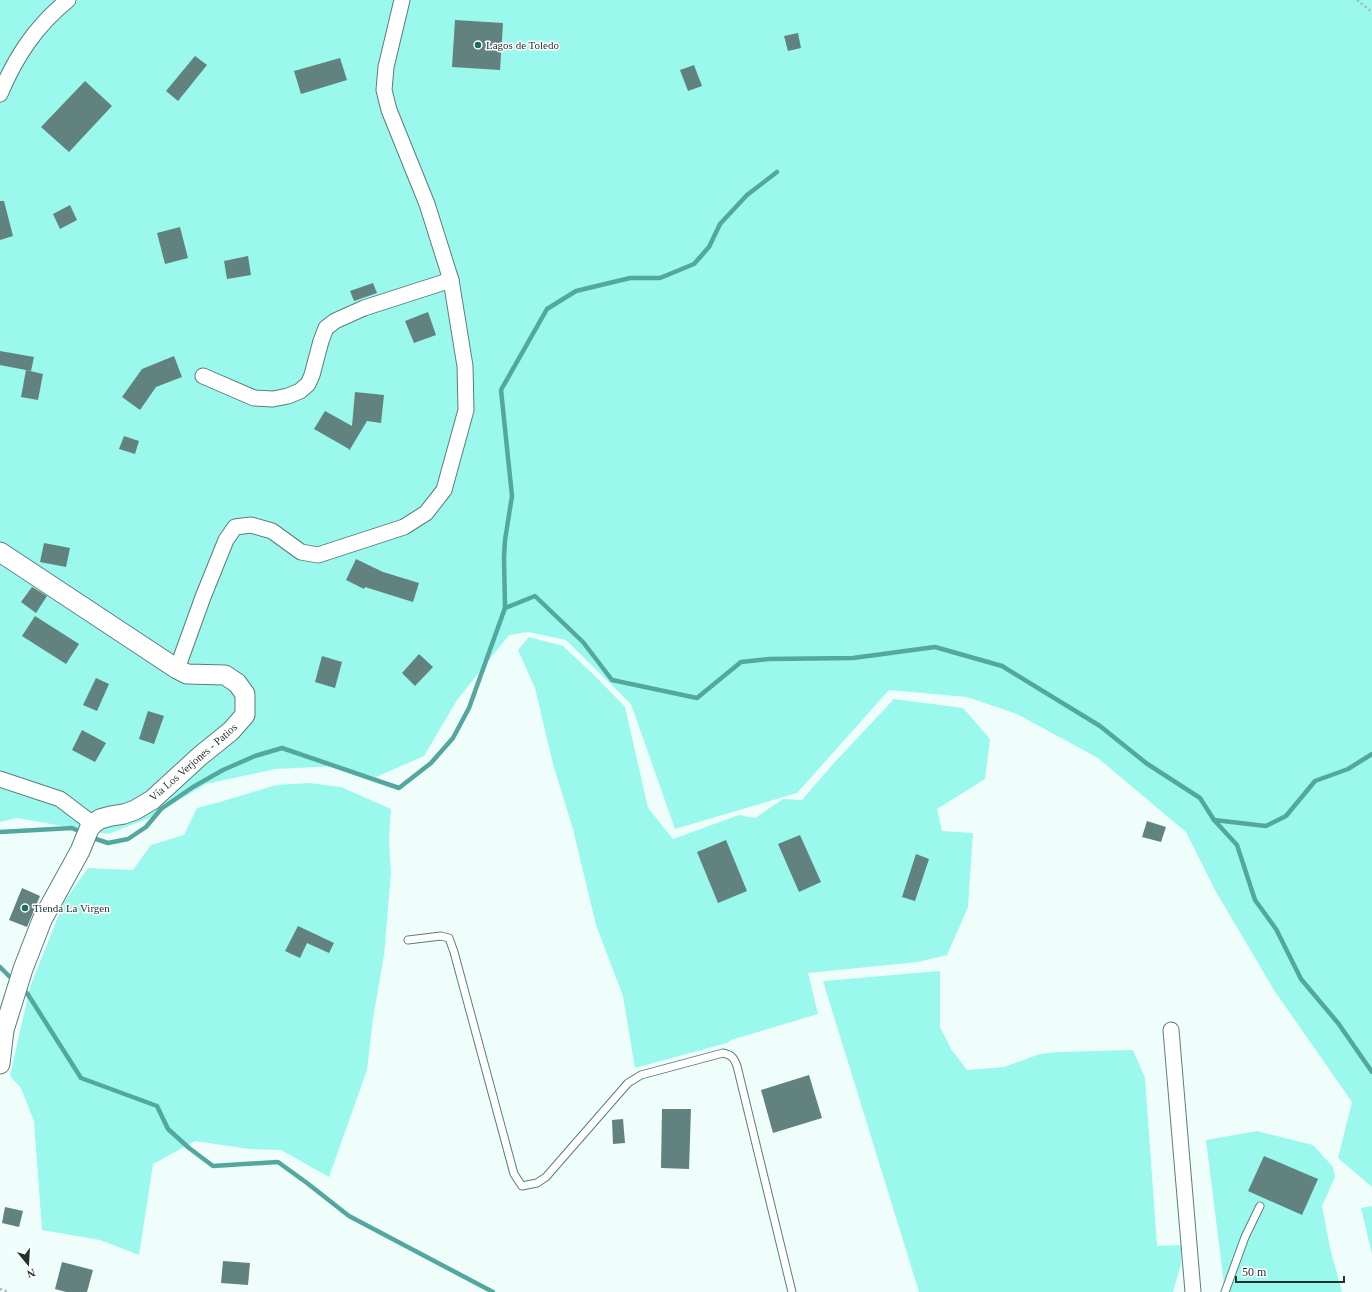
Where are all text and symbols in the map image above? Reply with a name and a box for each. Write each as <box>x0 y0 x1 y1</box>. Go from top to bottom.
place label: Lagos de Toledo <box>486 39 559 51</box>
marker: Lagos de Toledo <box>473 40 483 50</box>
street label: Vía Los Verjones - Patios <box>147 721 239 803</box>
place label: Tienda La Virgen <box>33 902 110 914</box>
marker: Tienda La Virgen <box>20 903 30 913</box>
north arrow <box>8 1244 48 1284</box>
scale bar <box>1236 1258 1344 1284</box>
text: 50 m <box>1242 1265 1267 1279</box>
text: N <box>25 1267 37 1280</box>

